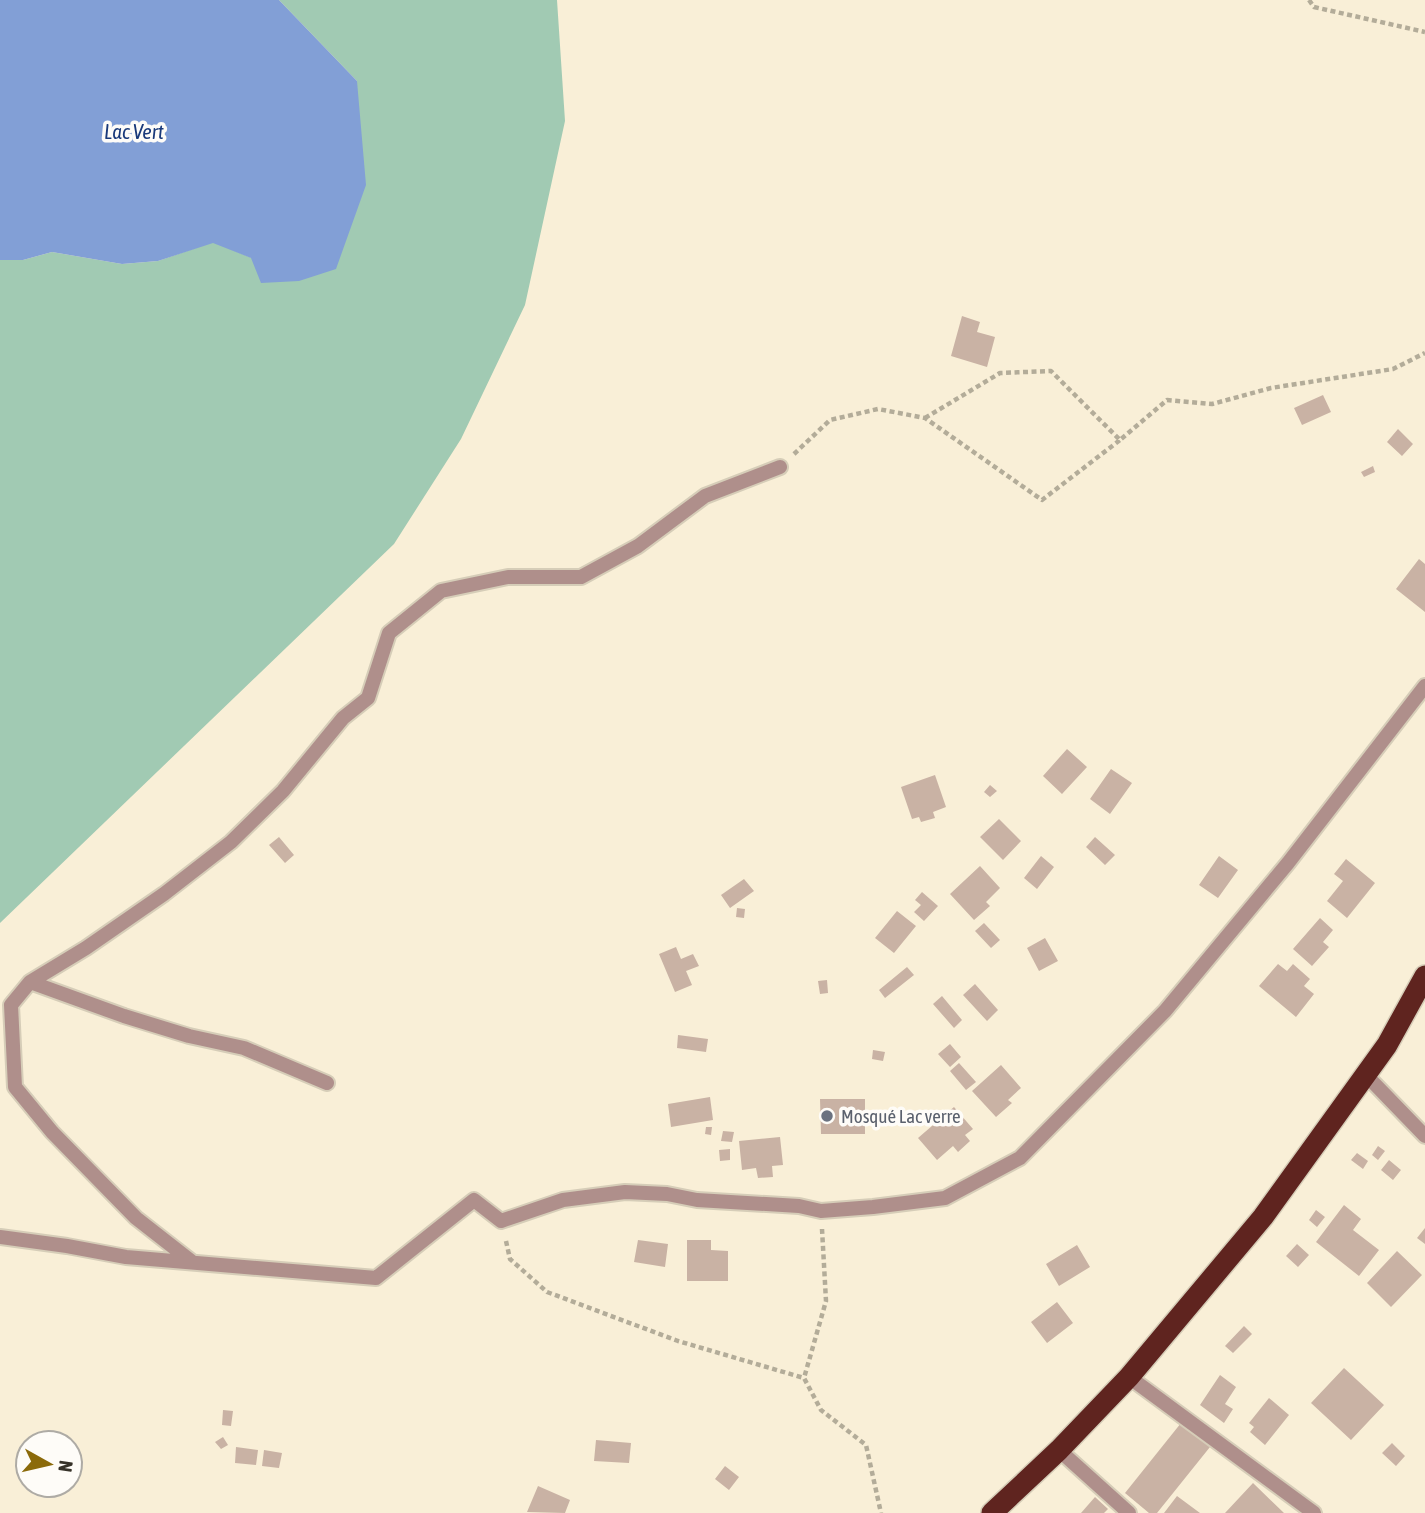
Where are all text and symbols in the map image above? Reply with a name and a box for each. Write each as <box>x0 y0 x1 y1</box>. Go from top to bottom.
water label: Lac Vert <box>104 119 164 143</box>
place label: Mosqué Lac verre <box>841 1105 961 1127</box>
marker: Mosqué Lac verre <box>819 1108 835 1124</box>
north arrow <box>14 1429 84 1499</box>
text: N <box>54 1459 78 1473</box>

